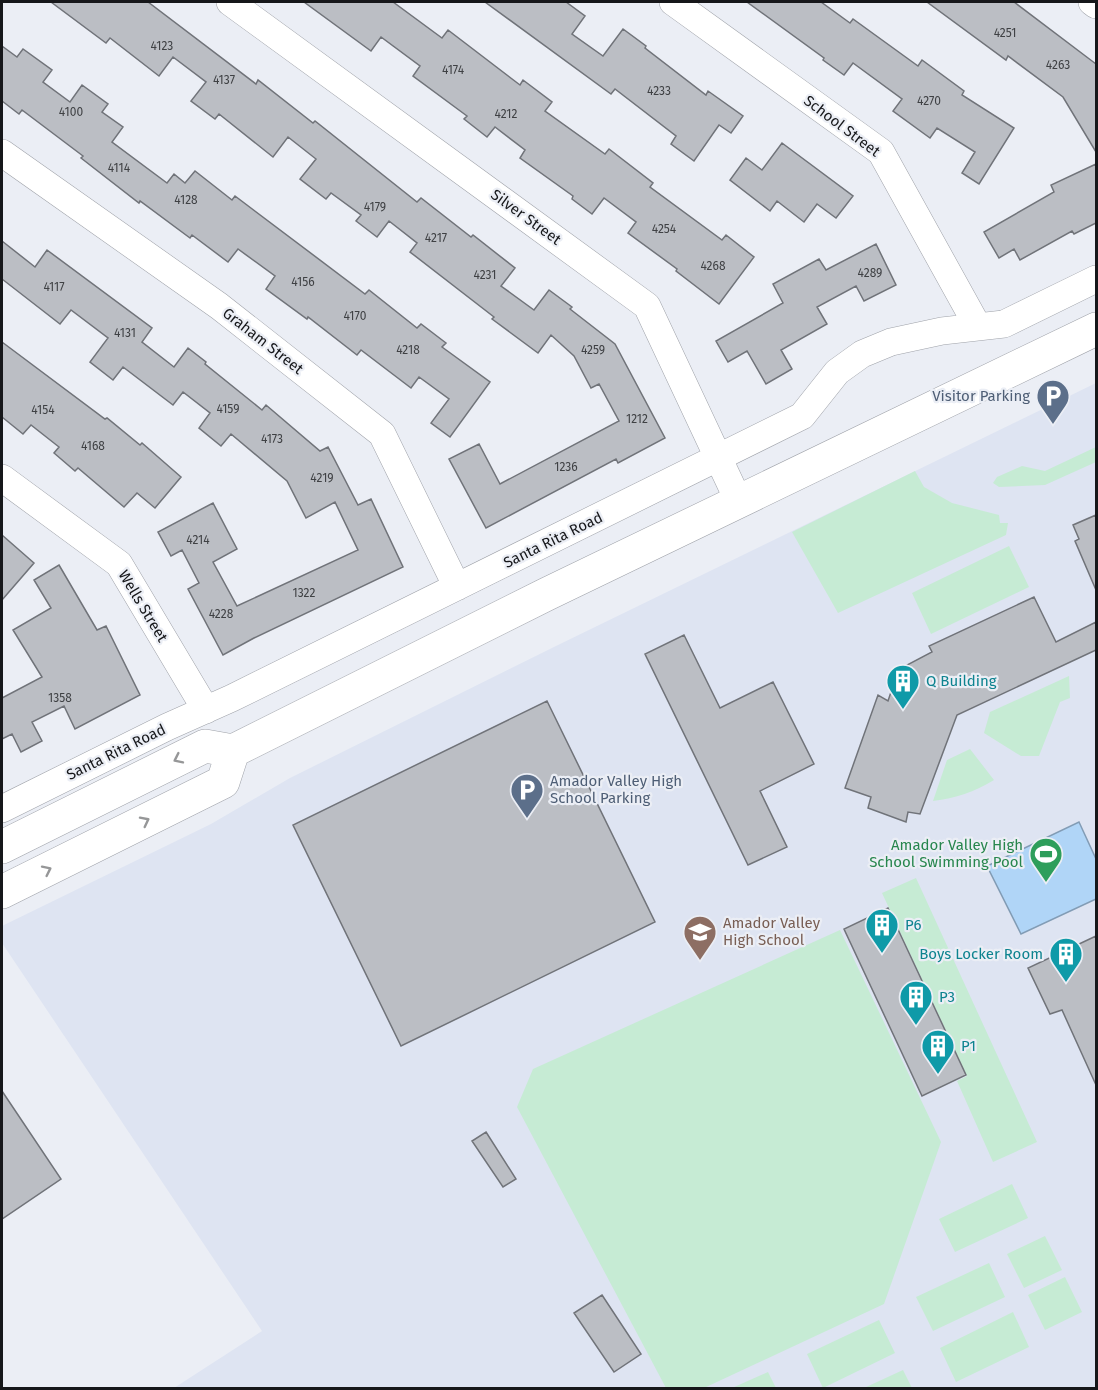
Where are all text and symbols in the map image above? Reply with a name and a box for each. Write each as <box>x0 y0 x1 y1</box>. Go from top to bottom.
house number: 4251 <box>994 26 1016 40</box>
house number: 4123 <box>151 39 173 53</box>
house number: 4263 <box>1046 58 1070 72</box>
house number: 4174 <box>442 63 465 77</box>
house number: 4137 <box>213 73 235 87</box>
house number: 4233 <box>647 84 671 98</box>
street label: School Street <box>800 92 884 161</box>
house number: 4270 <box>917 94 941 108</box>
house number: 4100 <box>59 105 83 119</box>
house number: 4212 <box>495 107 518 121</box>
house number: 4114 <box>108 161 131 175</box>
street label: Silver Street <box>487 185 565 249</box>
house number: 4128 <box>174 193 198 207</box>
house number: 4179 <box>364 200 386 214</box>
house number: 4254 <box>652 222 677 236</box>
house number: 4217 <box>425 231 447 245</box>
house number: 4268 <box>700 259 726 273</box>
house number: 4289 <box>858 266 882 280</box>
house number: 4231 <box>474 268 496 282</box>
house number: 4156 <box>291 275 315 289</box>
house number: 4117 <box>43 280 65 294</box>
street label: Graham Street <box>219 304 307 378</box>
house number: 4170 <box>344 309 367 323</box>
house number: 4131 <box>114 326 136 340</box>
house number: 4218 <box>396 343 420 357</box>
house number: 4259 <box>581 343 605 357</box>
parking icon: Visitor Parking <box>1035 378 1071 425</box>
place label: Visitor Parking <box>932 387 1030 405</box>
house number: 4159 <box>216 402 240 416</box>
house number: 4154 <box>31 403 55 417</box>
house number: 1212 <box>626 412 648 426</box>
house number: 4173 <box>261 432 283 446</box>
house number: 4168 <box>81 439 105 453</box>
house number: 1236 <box>554 460 578 474</box>
house number: 4219 <box>310 471 334 485</box>
street label: Santa Rita Road <box>501 508 605 572</box>
house number: 4214 <box>186 533 210 547</box>
street label: Wells Street <box>114 567 172 646</box>
house number: 1322 <box>293 586 316 600</box>
house number: 4228 <box>209 607 234 621</box>
building icon: Q Building <box>885 663 921 710</box>
place label: Q Building <box>926 672 997 690</box>
house number: 1358 <box>48 691 72 705</box>
street label: Santa Rita Road <box>64 720 168 784</box>
one-way arrow <box>173 752 184 764</box>
parking icon: Amador Valley High School Parking <box>509 772 545 819</box>
place label: Amador Valley High School Parking <box>550 772 682 807</box>
one-way arrow <box>139 817 150 828</box>
place label: Amador Valley High School Swimming Pool <box>869 836 1024 871</box>
sports icon: Amador Valley High School Swimming Pool <box>1028 836 1064 883</box>
one-way arrow <box>41 865 52 877</box>
building icon: P6 <box>864 907 900 954</box>
school or university icon: Amador Valley High School <box>682 914 718 961</box>
place label: Amador Valley High School <box>723 914 821 949</box>
place label: P6 <box>905 916 922 934</box>
building icon: Boys Locker Room <box>1048 936 1084 983</box>
place label: Boys Locker Room <box>919 945 1043 963</box>
building icon: P3 <box>898 979 934 1026</box>
place label: P3 <box>939 988 955 1006</box>
building icon: P1 <box>920 1028 956 1075</box>
place label: P1 <box>961 1037 976 1055</box>

